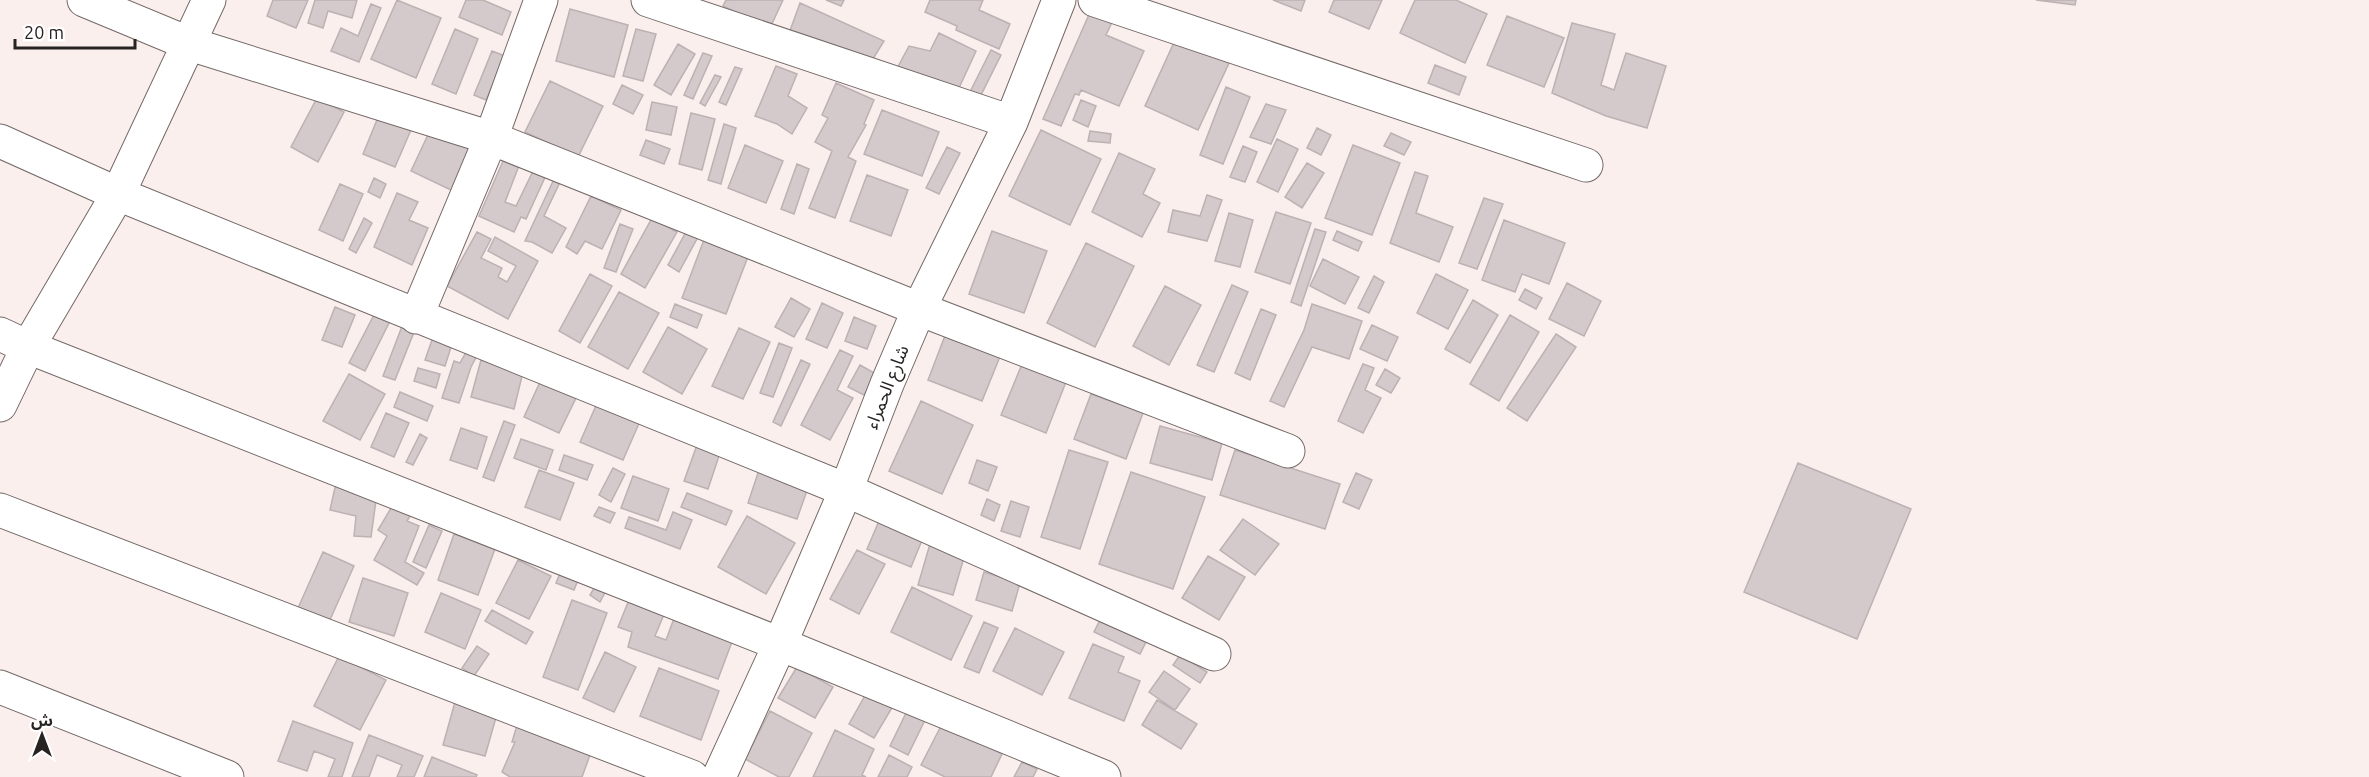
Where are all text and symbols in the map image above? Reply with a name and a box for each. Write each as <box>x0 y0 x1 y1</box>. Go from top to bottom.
scale bar <box>15 12 135 50</box>
text: 20 m <box>24 22 64 42</box>
street label: شارع الحمراء <box>860 342 917 433</box>
north arrow <box>12 705 72 765</box>
text: ش <box>31 711 53 730</box>

